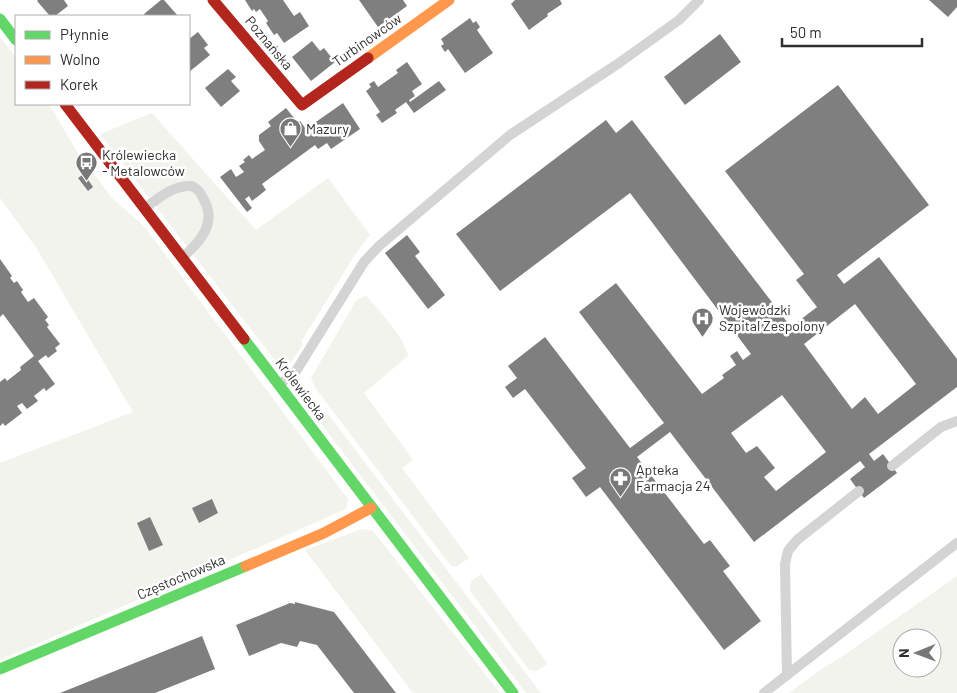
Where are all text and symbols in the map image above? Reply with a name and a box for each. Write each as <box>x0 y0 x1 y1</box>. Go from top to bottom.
street label: Turbinowców <box>329 10 405 70</box>
street label: Poznańska <box>242 12 297 73</box>
legend <box>15 15 190 105</box>
scale bar <box>782 15 922 47</box>
text: 50 m <box>790 23 822 41</box>
text: Płynnie <box>60 25 109 43</box>
text: Wolno <box>60 50 100 68</box>
text: Korek <box>60 75 98 93</box>
shop icon: Mazury <box>278 117 302 148</box>
place label: Mazury <box>306 120 349 137</box>
place label: Królewiecka - Metalowców <box>102 146 185 179</box>
bus stop icon: Królewiecka - Metalowców <box>74 151 98 182</box>
place label: Wojewódzki Szpital Zespolony <box>719 301 825 334</box>
hospital icon: Wojewódzki Szpital Zespolony <box>691 306 715 337</box>
street label: Królewiecka <box>272 354 330 423</box>
place label: Apteka Farmacja 24 <box>636 461 710 494</box>
pharmacy icon: Apteka Farmacja 24 <box>608 466 632 497</box>
street label: Częstochowska <box>134 550 227 603</box>
north arrow <box>892 628 942 678</box>
text: N <box>895 648 912 658</box>

